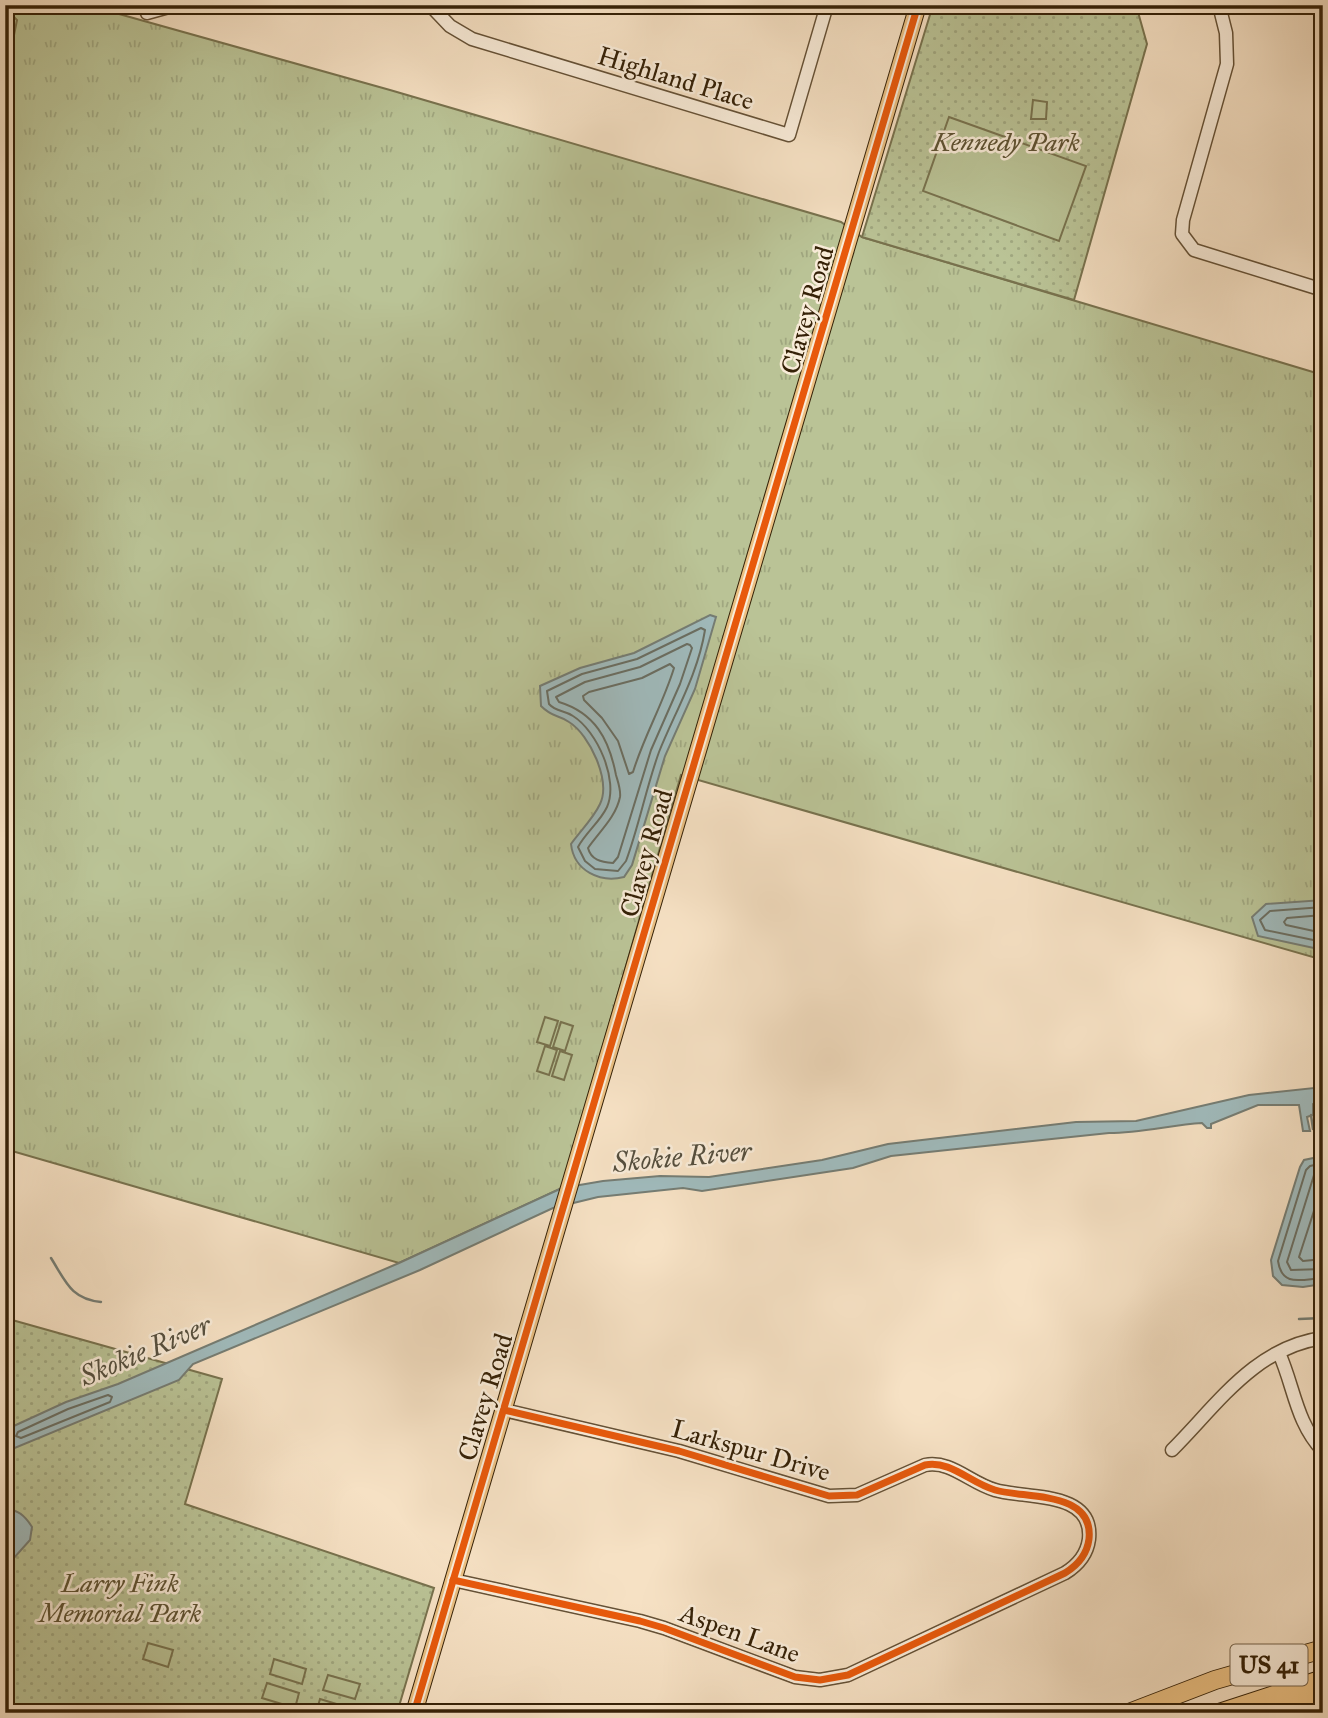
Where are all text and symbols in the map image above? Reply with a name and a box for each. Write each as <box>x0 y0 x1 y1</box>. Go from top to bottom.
street label: Highland Place <box>594 39 758 117</box>
park label: Kennedy Park <box>930 126 1080 158</box>
street label: Clavey Road <box>773 242 841 378</box>
street label: Clavey Road <box>612 785 680 921</box>
water label: Skokie River <box>610 1133 754 1180</box>
water label: Skokie River <box>73 1307 217 1394</box>
street label: Clavey Road <box>450 1329 520 1465</box>
street label: Larkspur Drive <box>668 1412 834 1488</box>
park label: Larry Fink Memorial Park <box>36 1567 202 1629</box>
street label: Aspen Lane <box>675 1596 805 1670</box>
road number: US 41 <box>1230 1644 1308 1686</box>

